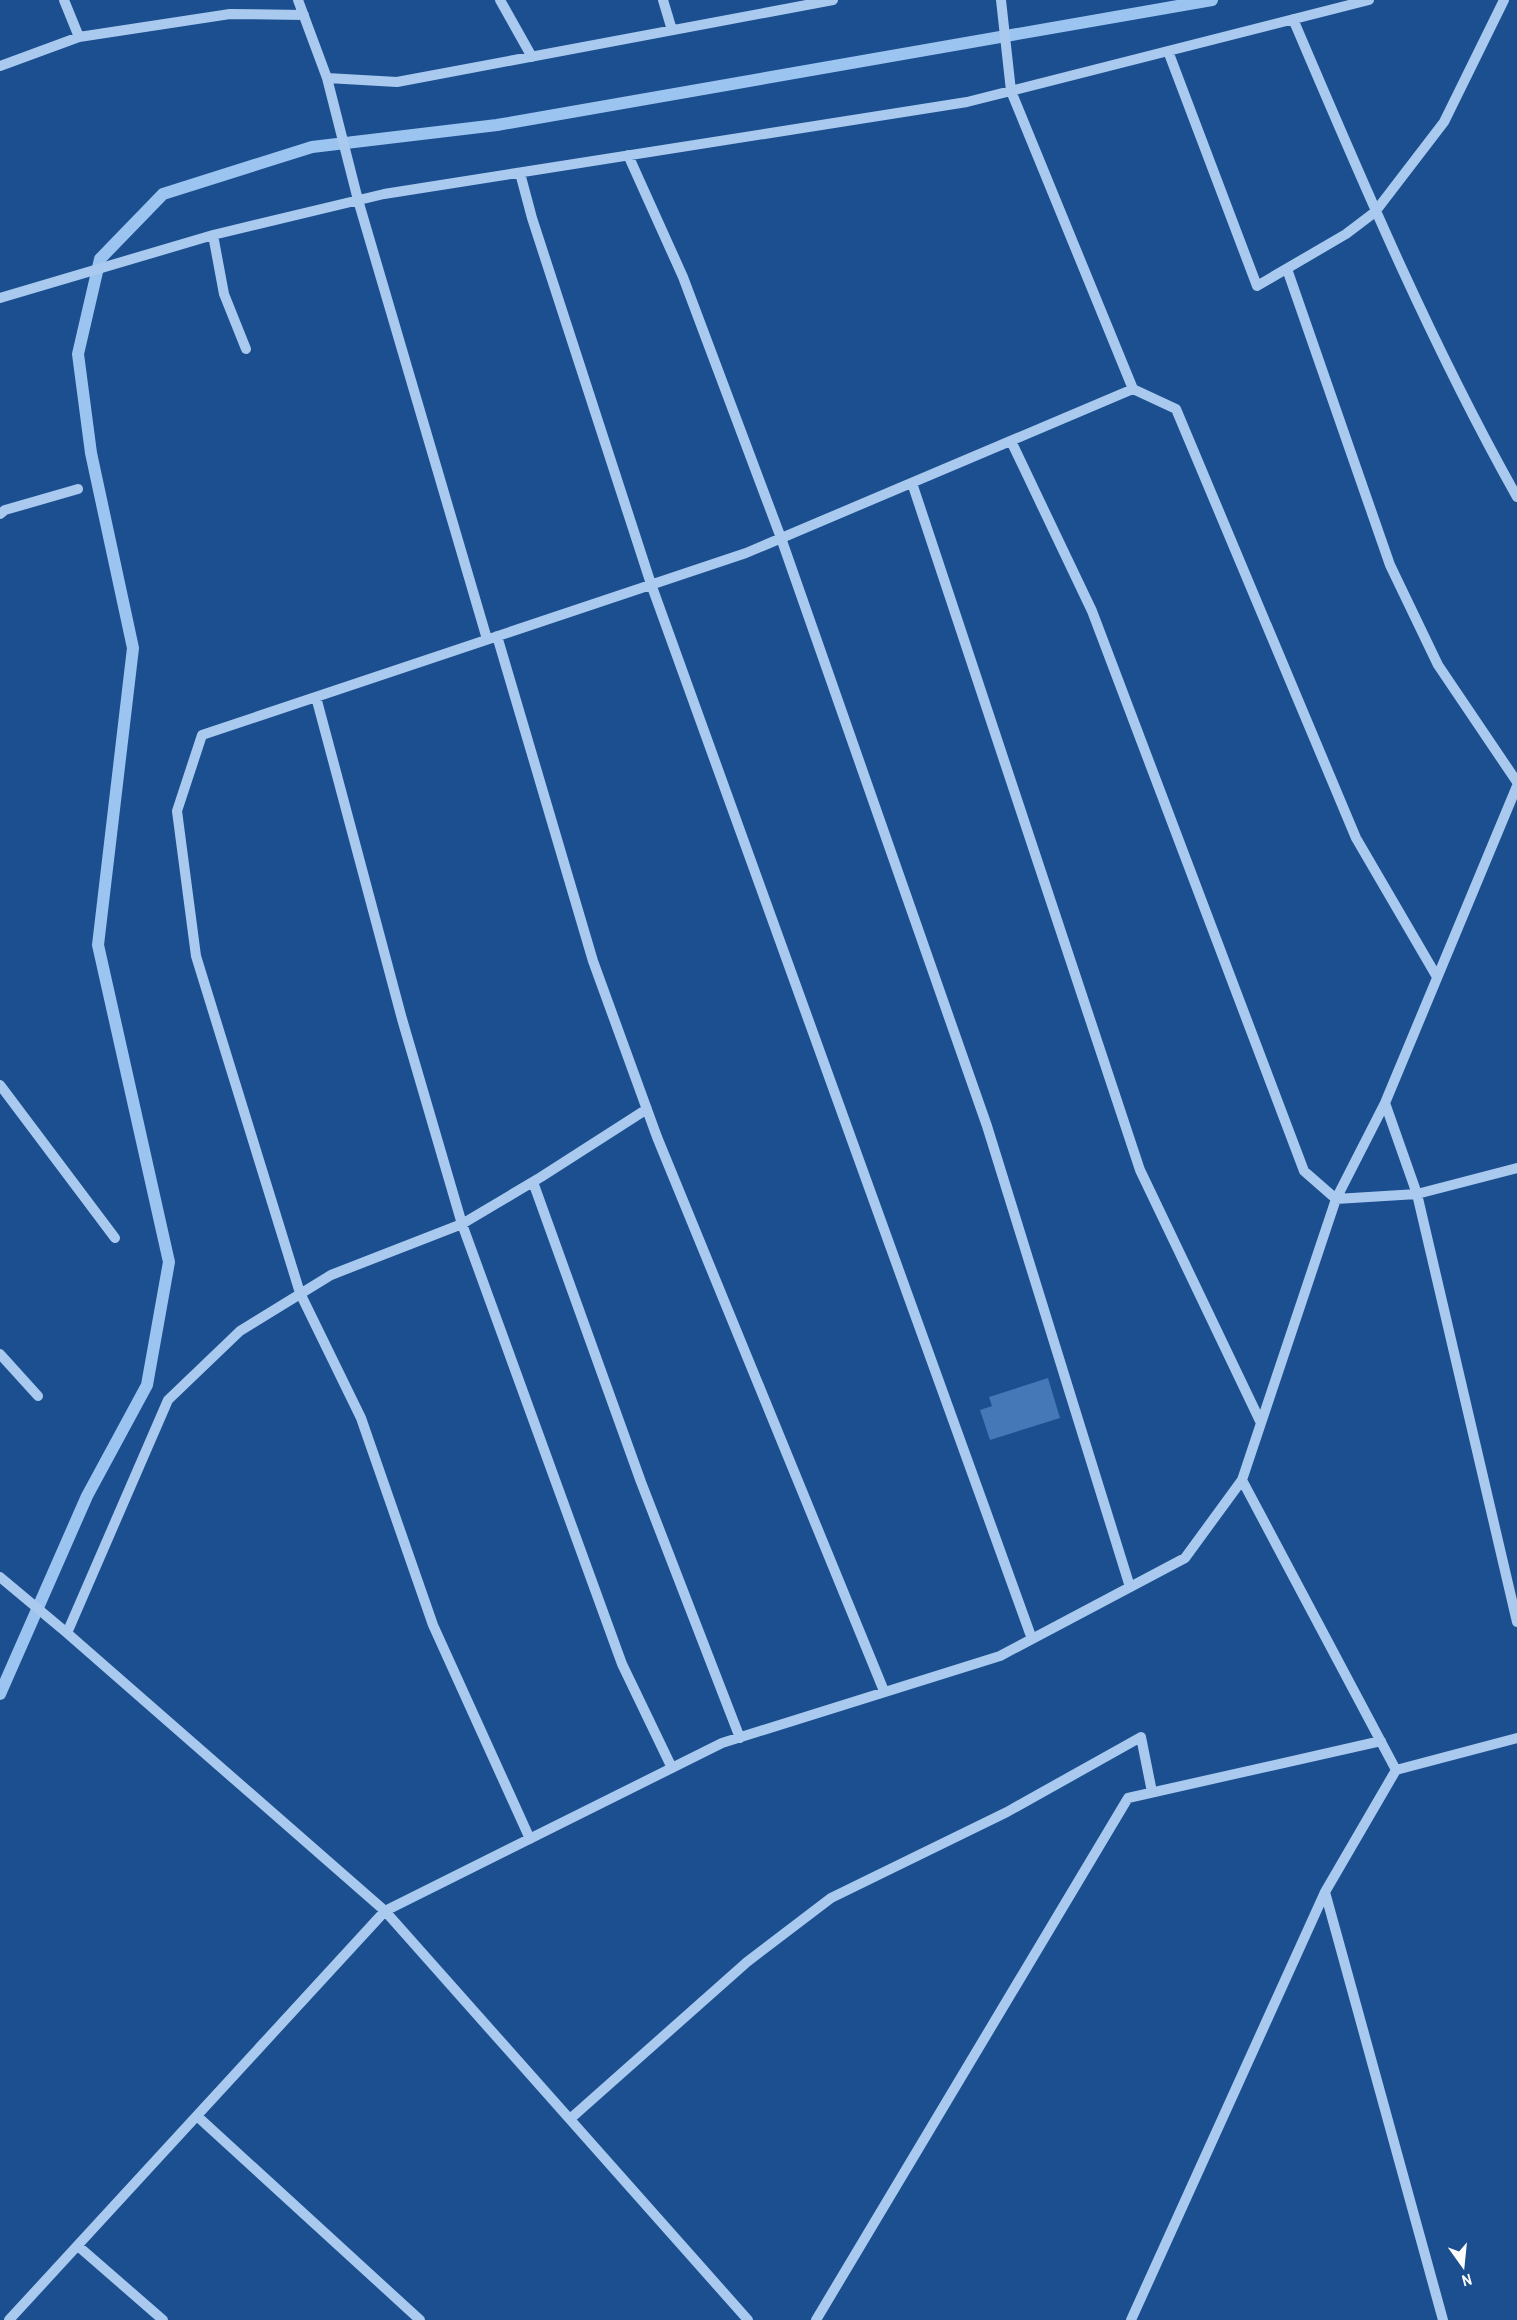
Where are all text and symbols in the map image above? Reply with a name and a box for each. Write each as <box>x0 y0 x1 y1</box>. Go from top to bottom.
north arrow <box>1433 2236 1493 2296</box>
text: N <box>1459 2269 1474 2292</box>

